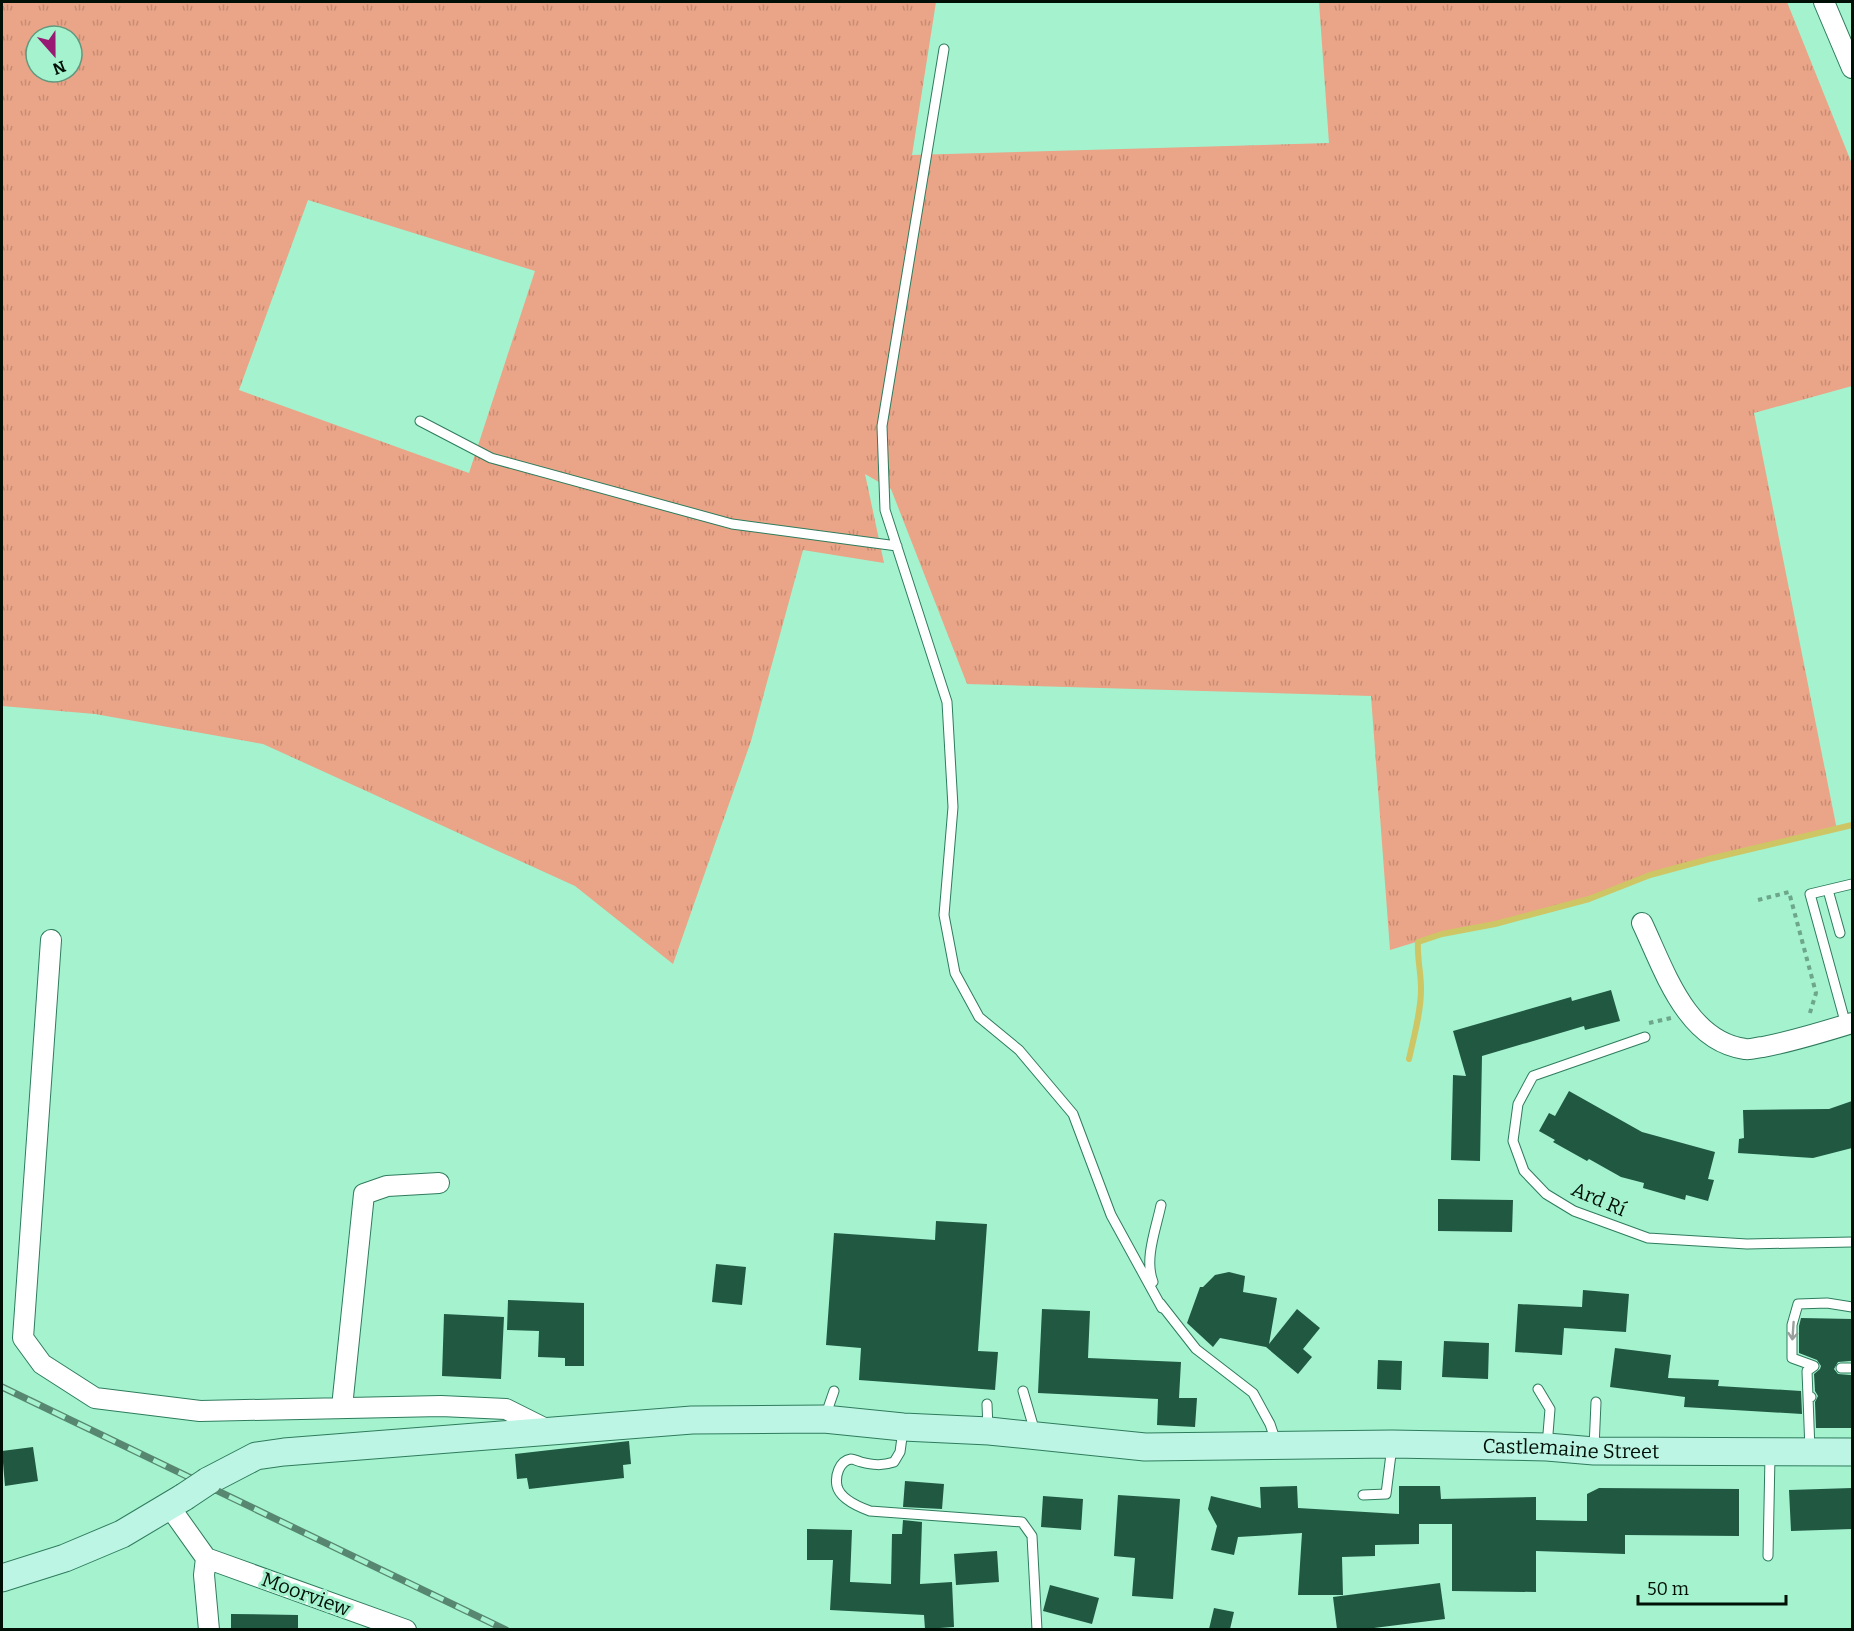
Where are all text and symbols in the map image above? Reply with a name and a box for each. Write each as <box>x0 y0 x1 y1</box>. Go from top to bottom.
north arrow <box>24 24 84 84</box>
text: N <box>50 56 68 79</box>
street label: Ard Rí <box>1568 1177 1630 1221</box>
one-way arrow <box>1787 1320 1798 1340</box>
street label: Castlemaine Street <box>1482 1434 1659 1463</box>
street label: Moorview <box>258 1567 354 1621</box>
scale bar <box>1638 1568 1786 1606</box>
text: 50 m <box>1647 1578 1689 1600</box>

